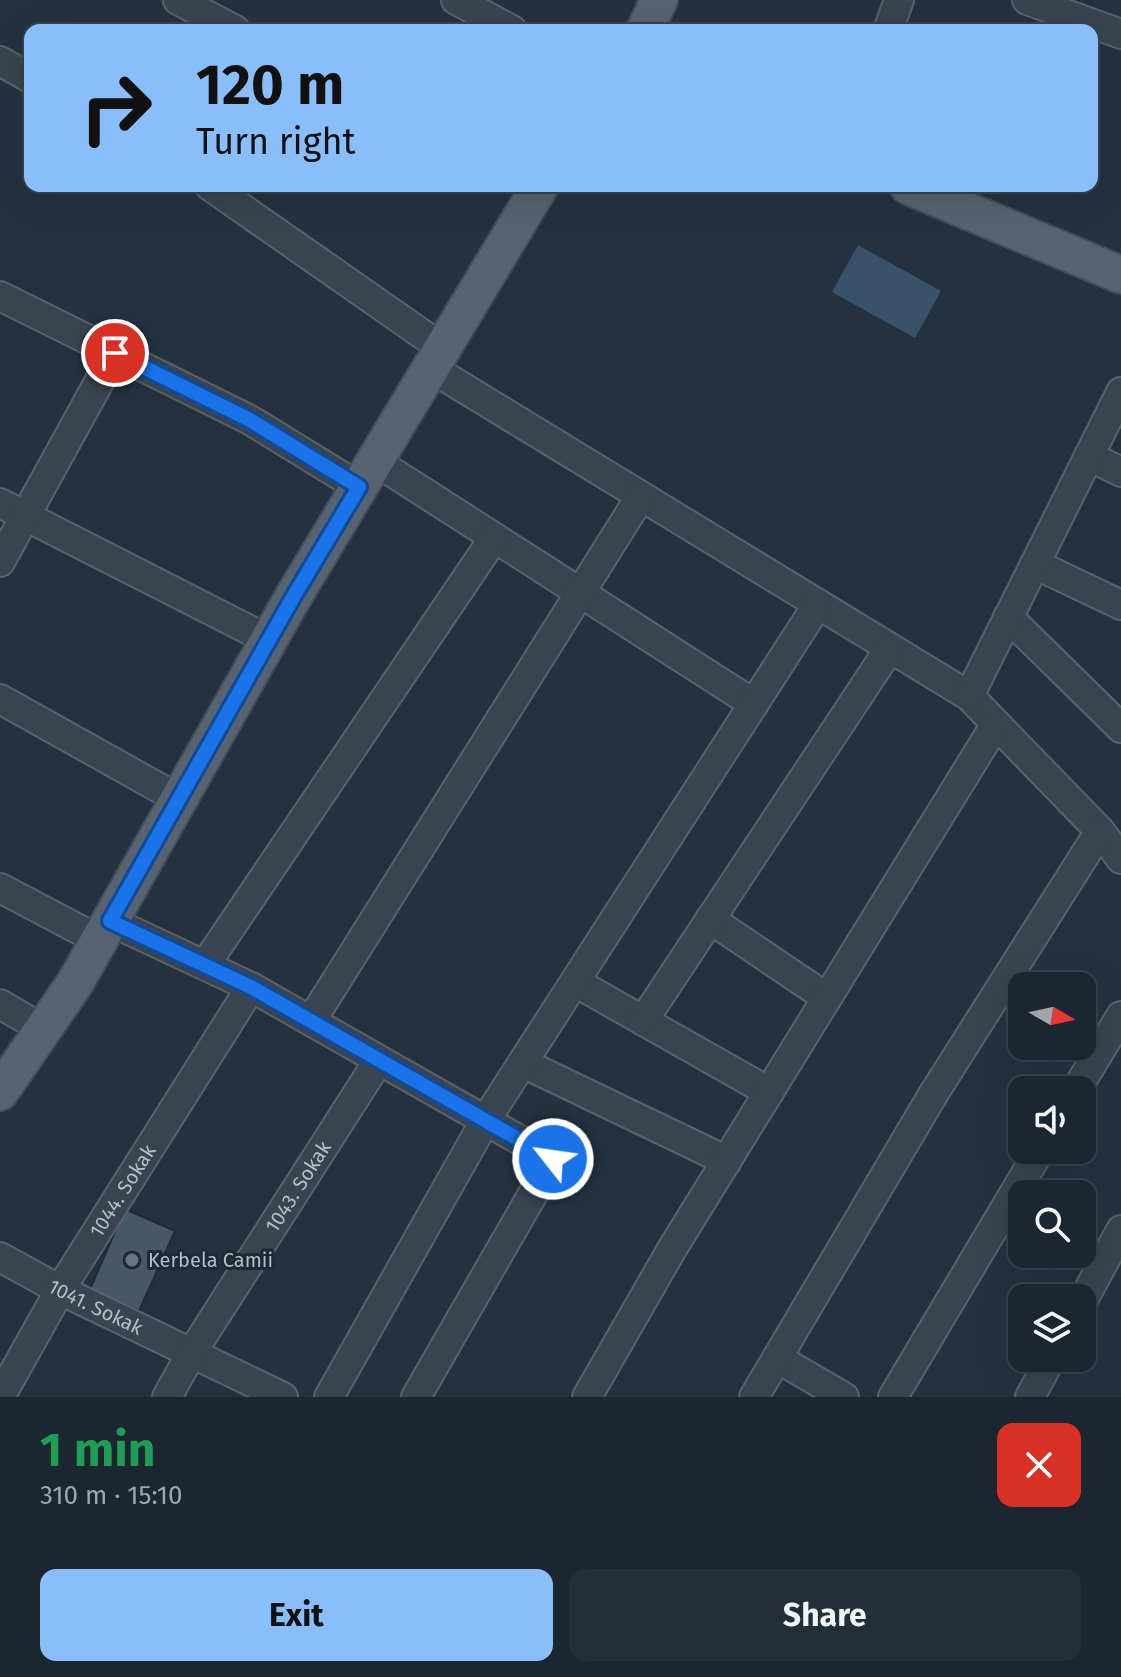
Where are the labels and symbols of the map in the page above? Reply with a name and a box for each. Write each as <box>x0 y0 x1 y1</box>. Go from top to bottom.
pin <box>81 319 149 387</box>
north arrow <box>1008 972 1096 1060</box>
position arrow <box>511 1117 595 1201</box>
street label: 1043. Sokak <box>260 1136 337 1237</box>
street label: 1044. Sokak <box>84 1139 161 1242</box>
place label: Kerbela Camii <box>148 1248 273 1272</box>
marker: Kerbela Camii <box>123 1251 141 1269</box>
street label: 1041. Sokak <box>44 1274 147 1340</box>

